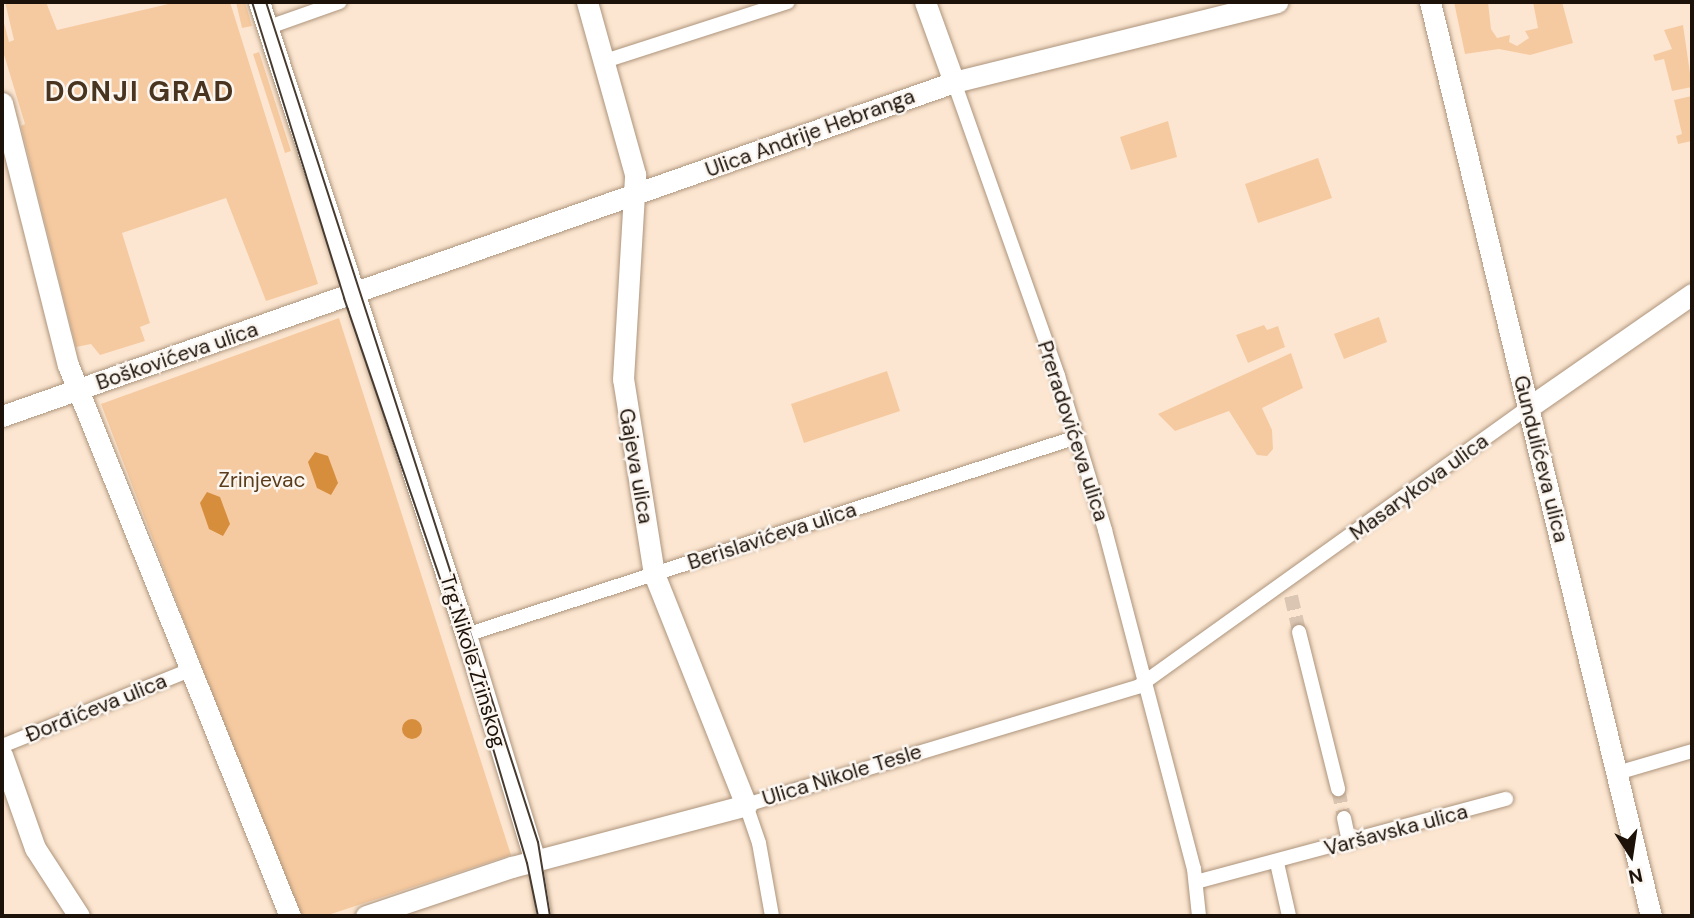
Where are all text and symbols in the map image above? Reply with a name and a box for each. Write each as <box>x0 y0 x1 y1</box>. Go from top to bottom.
district label: DONJI GRAD <box>46 75 234 109</box>
street label: Ulica Andrije Hebranga <box>702 83 918 183</box>
street label: Boškovićeva ulica <box>93 316 261 396</box>
street label: Preradovićeva ulica <box>1032 338 1114 524</box>
street label: Gundulićeva ulica <box>1508 373 1574 545</box>
street label: Gajeva ulica <box>613 406 659 526</box>
street label: Masarykova ulica <box>1345 428 1493 546</box>
park label: Zrinjevac <box>219 467 305 493</box>
street label: Berislavićeva ulica <box>684 497 860 575</box>
street label: Trg Nikole Zrinskog <box>435 571 511 751</box>
street label: Đorđićeva ulica <box>22 668 170 748</box>
street label: Ulica Nikole Tesle <box>759 739 925 811</box>
street label: Varšavska ulica <box>1322 799 1470 861</box>
north arrow <box>1596 820 1666 890</box>
text: N <box>1626 862 1645 890</box>

